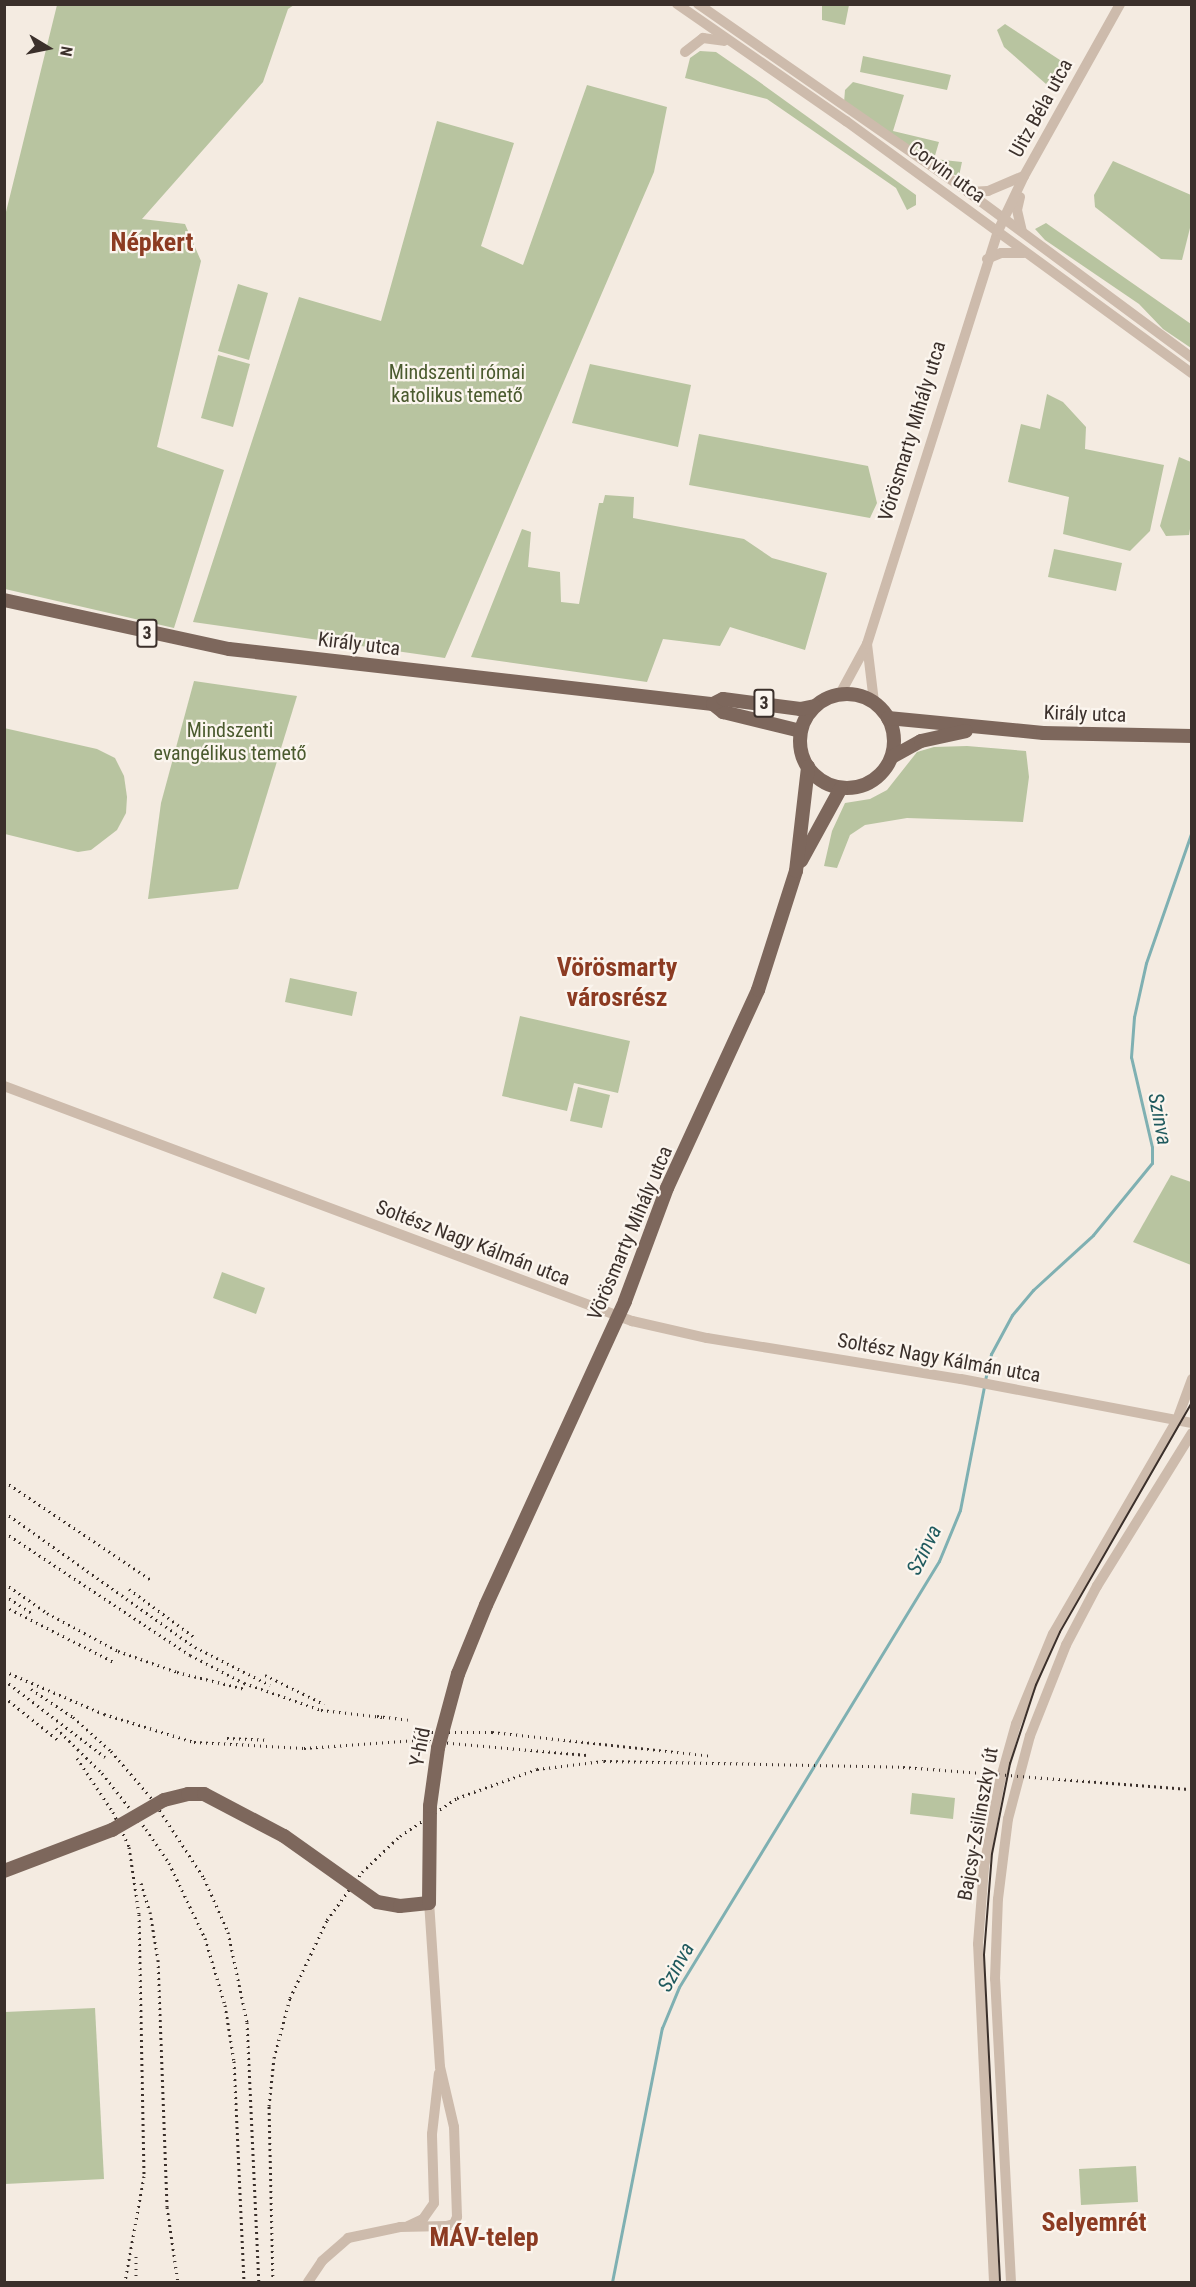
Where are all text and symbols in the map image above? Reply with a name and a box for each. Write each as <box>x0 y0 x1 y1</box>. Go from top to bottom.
north arrow <box>18 18 78 78</box>
text: N <box>56 45 76 58</box>
street label: Uitz Béla utca <box>1004 55 1078 161</box>
street label: Corvin utca <box>904 136 990 208</box>
district label: Népkert <box>110 227 194 259</box>
street label: Vörösmarty Mihály utca <box>873 338 951 524</box>
park label: Mindszenti római katolikus temető <box>389 360 525 407</box>
road number: 3 <box>135 618 159 648</box>
street label: Király utca <box>316 627 402 661</box>
road number: 3 <box>752 688 776 718</box>
street label: Király utca <box>1043 701 1127 727</box>
park label: Mindszenti evangélikus temető <box>153 718 307 765</box>
district label: Vörösmarty városrész <box>557 952 677 1014</box>
water label: Szinva <box>1143 1091 1177 1147</box>
street label: Vörösmarty Mihály utca <box>582 1142 678 1324</box>
street label: Soltész Nagy Kálmán utca <box>373 1195 573 1291</box>
street label: Soltész Nagy Kálmán utca <box>836 1328 1042 1388</box>
water label: Szinva <box>901 1521 947 1579</box>
street label: Y-híd <box>404 1725 436 1769</box>
street label: Bajcsy-Zsilinszky út <box>953 1746 1003 1902</box>
water label: Szinva <box>652 1938 700 1996</box>
district label: Selyemrét <box>1042 2207 1146 2239</box>
district label: MÁV-telep <box>429 2222 539 2254</box>

